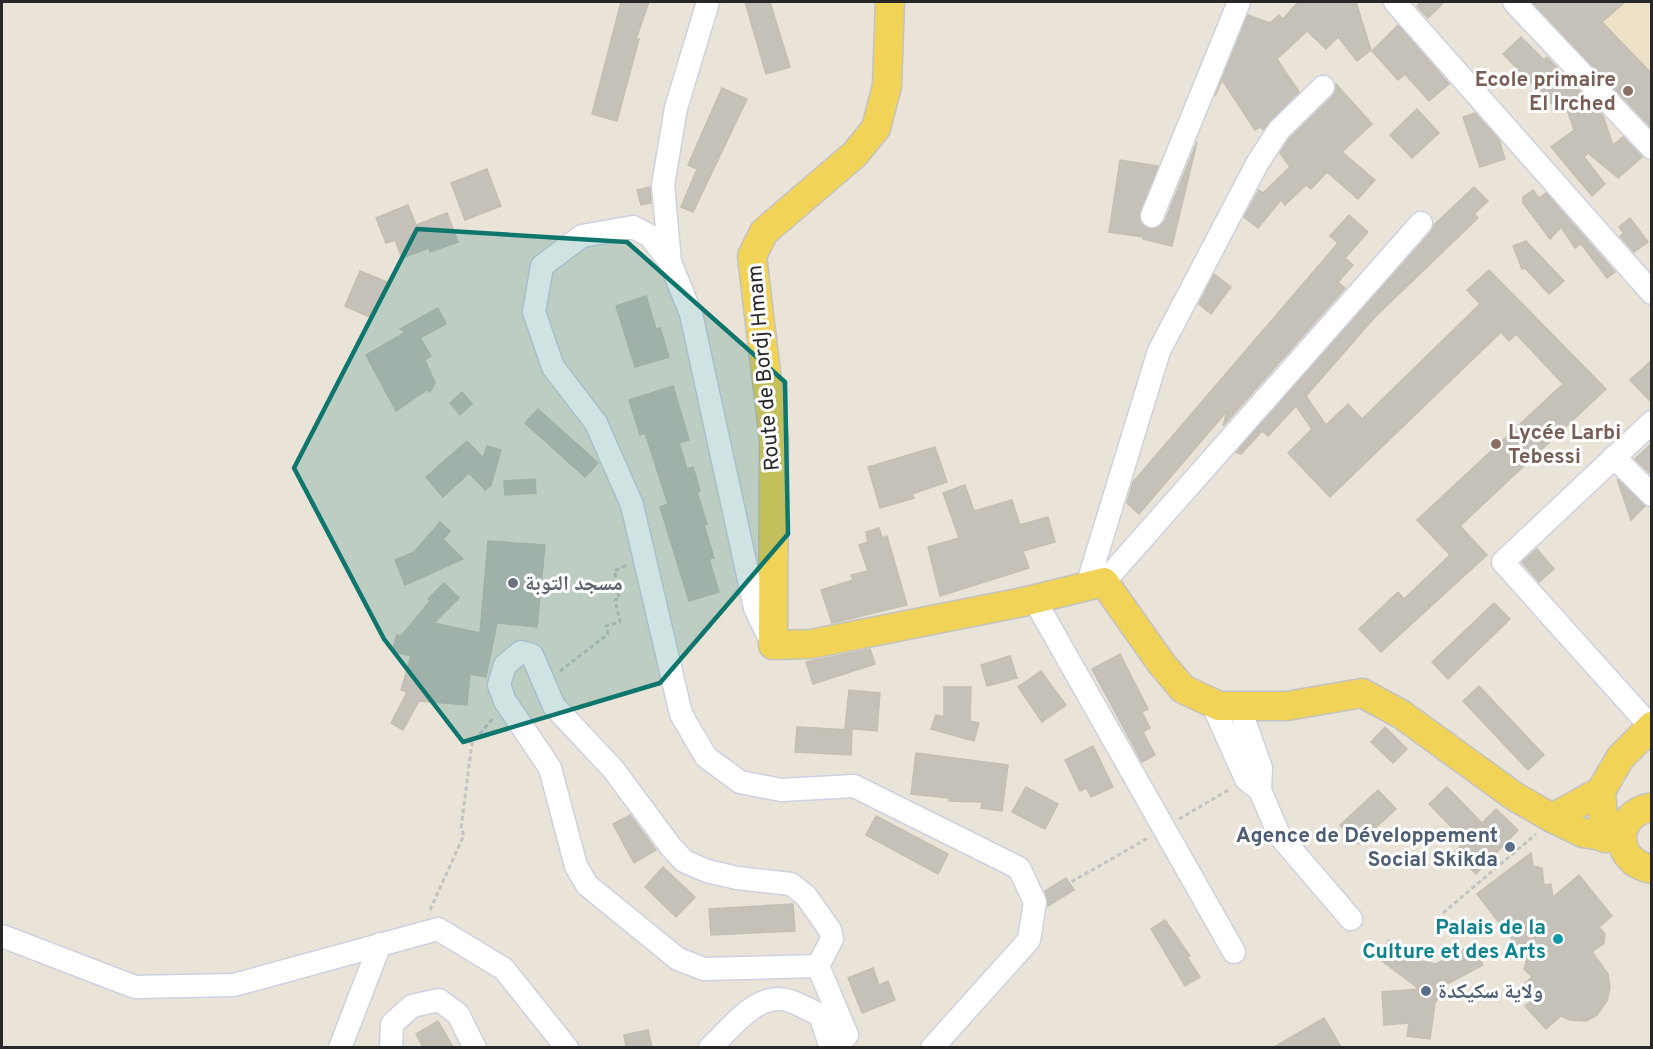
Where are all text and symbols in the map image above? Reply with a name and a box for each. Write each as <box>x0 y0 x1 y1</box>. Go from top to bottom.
place label: Ecole primaire El Irched <box>1475 67 1616 118</box>
marker: Ecole primaire El Irched <box>1621 84 1635 98</box>
street label: Route de Bordj Hmam <box>742 264 787 472</box>
place label: Lycée Larbi Tebessi <box>1508 420 1621 471</box>
marker: Lycée Larbi Tebessi <box>1489 437 1503 451</box>
place label: مسجد التوبة <box>525 571 623 598</box>
marker: مسجد التوبة <box>506 576 520 590</box>
place label: Agence de Développement Social Skikda <box>1236 823 1498 874</box>
marker: Agence de Développement Social Skikda <box>1503 840 1517 854</box>
place label: Palais de la Culture et des Arts <box>1362 915 1546 966</box>
marker: Palais de la Culture et des Arts <box>1551 932 1565 946</box>
place label: ولاية سكيكدة <box>1438 979 1543 1006</box>
marker: ولاية سكيكدة <box>1419 984 1433 998</box>

